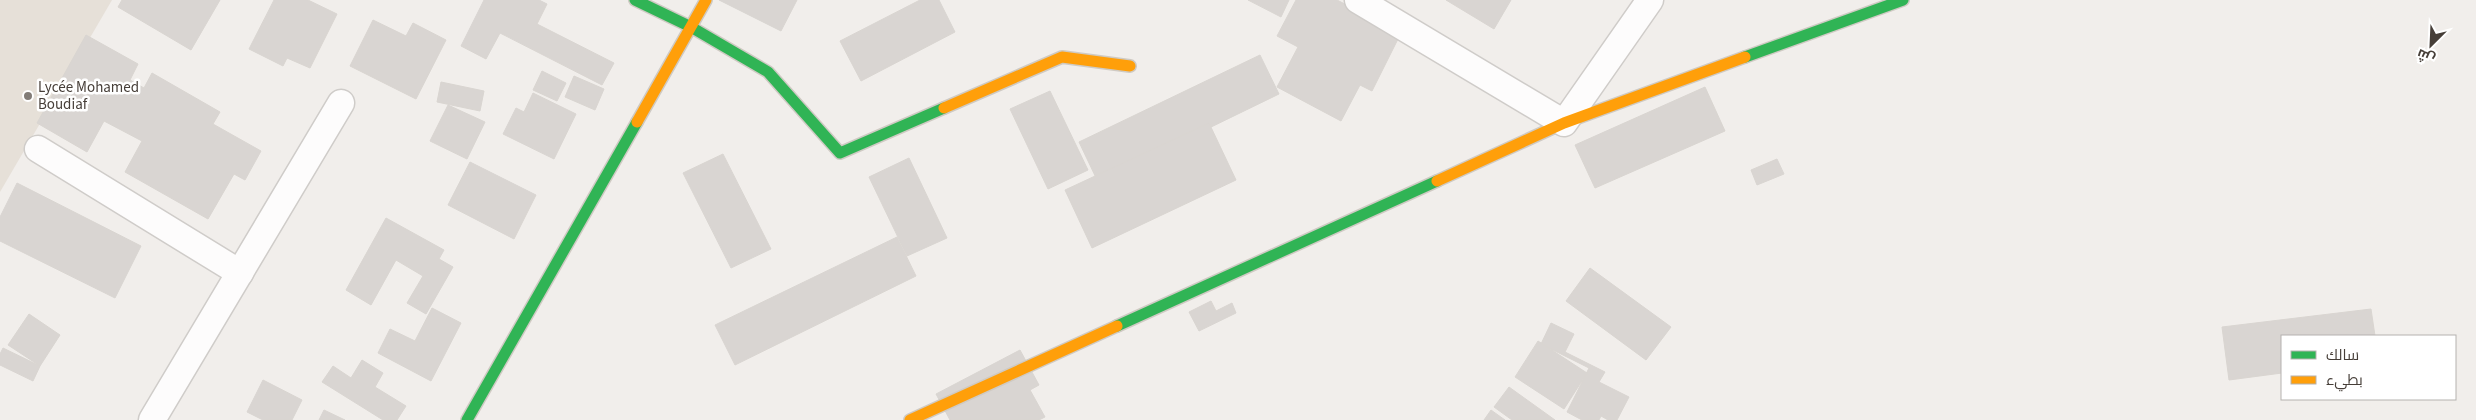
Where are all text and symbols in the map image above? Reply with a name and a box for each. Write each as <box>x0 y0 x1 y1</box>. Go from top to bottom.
north arrow <box>2406 20 2456 70</box>
text: ش <box>2414 43 2438 69</box>
place label: Lycée Mohamed Boudiaf <box>38 77 139 115</box>
marker: Lycée Mohamed Boudiaf <box>22 90 34 102</box>
legend <box>2281 335 2456 400</box>
text: سالك <box>2326 345 2359 366</box>
text: بطيء <box>2326 370 2363 392</box>

